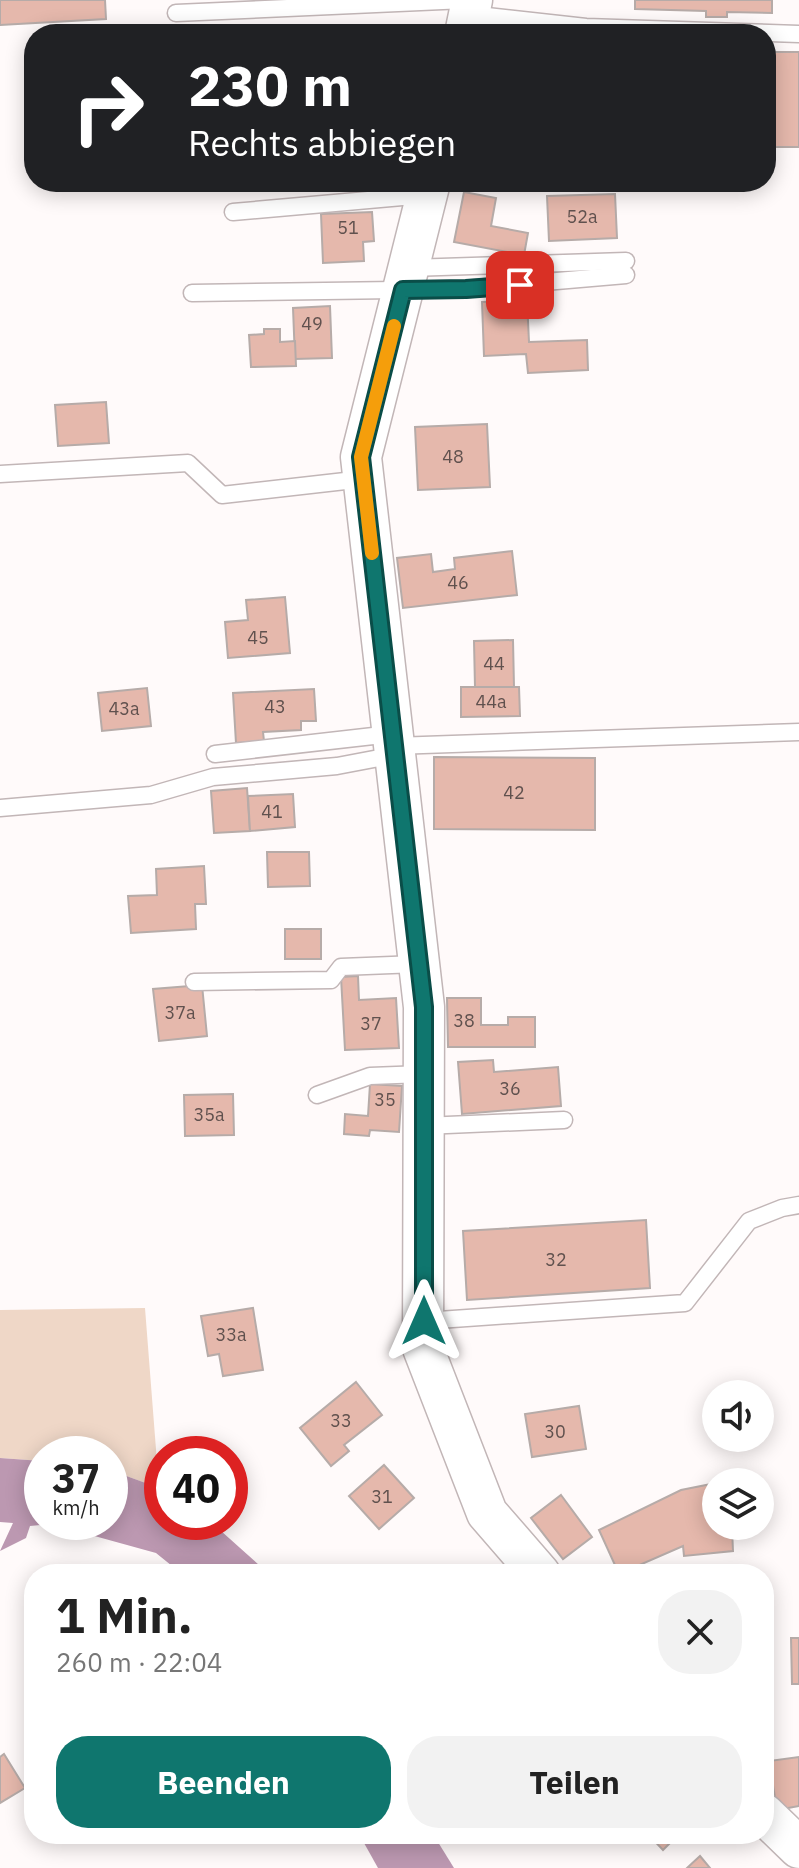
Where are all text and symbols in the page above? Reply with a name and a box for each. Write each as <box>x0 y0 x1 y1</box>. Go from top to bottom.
text: 230 m <box>188 49 352 121</box>
icon: right <box>56 56 160 160</box>
text: Rechts abbiegen <box>188 119 456 166</box>
house number: 52a <box>566 205 598 228</box>
house number: 51 <box>337 216 359 239</box>
pin <box>486 251 554 319</box>
icon: arrive <box>498 263 542 307</box>
house number: 49 <box>301 312 323 335</box>
house number: 48 <box>442 445 464 468</box>
house number: 46 <box>447 571 469 594</box>
house number: 45 <box>247 626 269 649</box>
house number: 44 <box>483 652 505 675</box>
house number: 44a <box>475 690 507 713</box>
house number: 43 <box>264 695 286 718</box>
house number: 43a <box>108 697 140 720</box>
house number: 42 <box>503 781 525 804</box>
house number: 41 <box>261 800 283 823</box>
house number: 37a <box>164 1001 196 1024</box>
house number: 38 <box>453 1009 475 1032</box>
house number: 37 <box>360 1012 382 1035</box>
house number: 36 <box>499 1077 521 1100</box>
house number: 35 <box>374 1088 396 1111</box>
house number: 35a <box>193 1103 225 1126</box>
house number: 32 <box>545 1248 567 1271</box>
position arrow <box>382 1279 466 1363</box>
house number: 33a <box>215 1323 247 1346</box>
map controls <box>702 1380 774 1540</box>
button: sound <box>702 1380 774 1452</box>
house number: 33 <box>330 1409 352 1432</box>
house number: 30 <box>544 1420 566 1443</box>
speed limit sign: 40 <box>144 1436 248 1540</box>
text: 37 <box>52 1452 100 1504</box>
button: layers <box>702 1468 774 1540</box>
house number: 31 <box>371 1485 393 1508</box>
text: km/h <box>52 1494 100 1521</box>
text: 1 Min. <box>56 1584 193 1646</box>
button: close <box>658 1590 742 1674</box>
text: 260 m · 22:04 <box>56 1645 222 1679</box>
button: Beenden <box>56 1736 391 1828</box>
button: Teilen <box>407 1736 742 1828</box>

